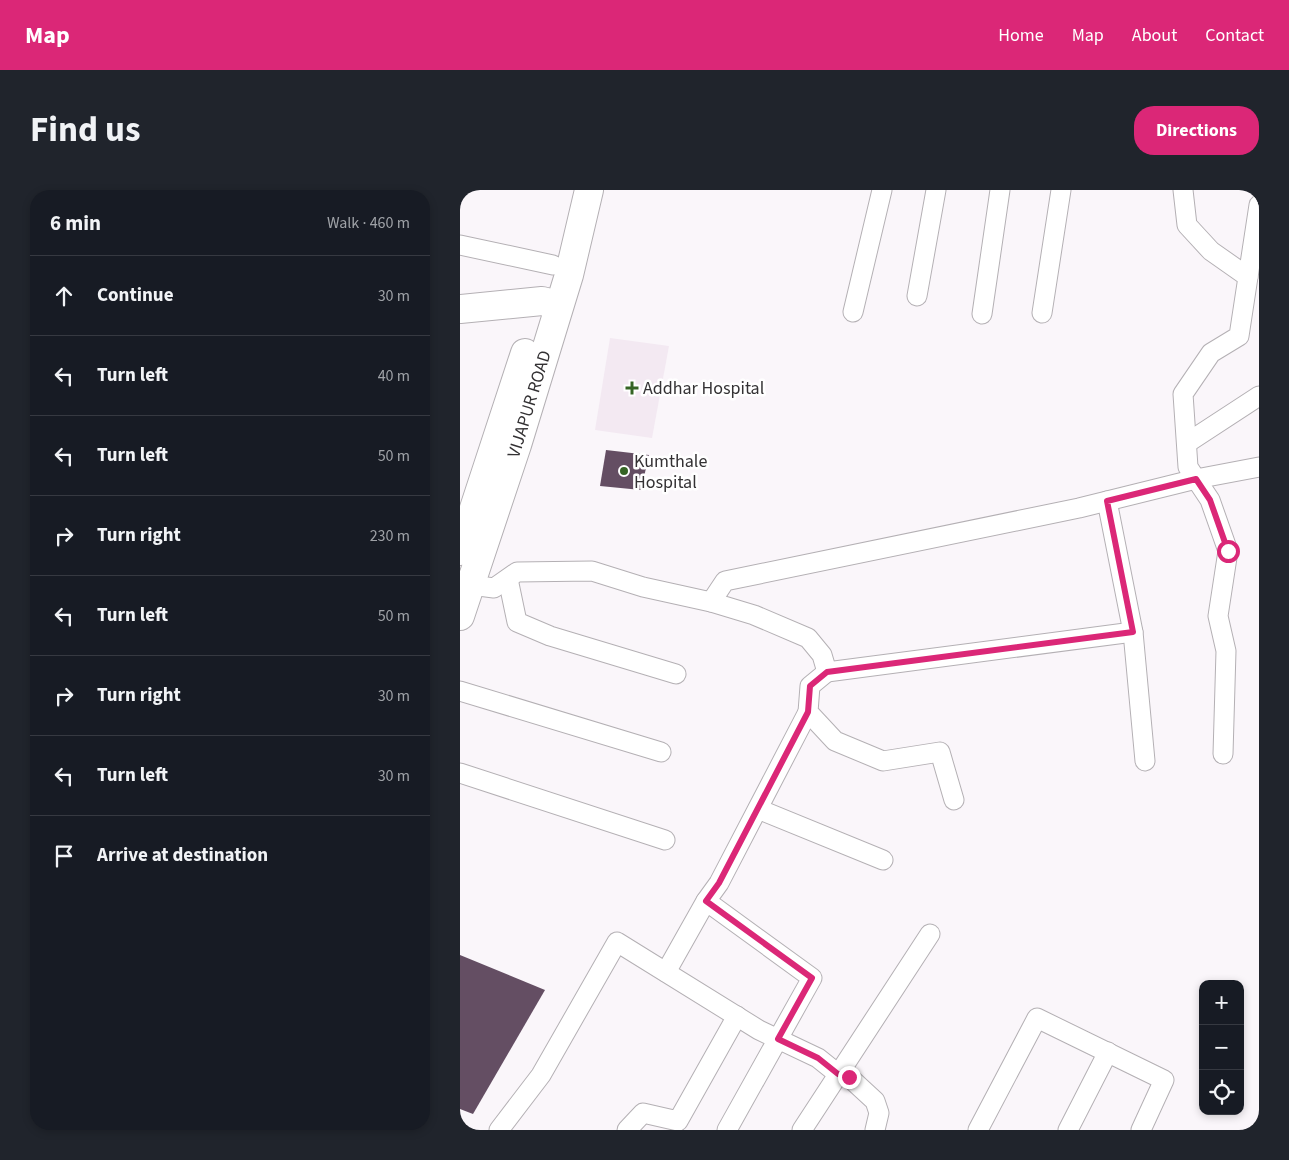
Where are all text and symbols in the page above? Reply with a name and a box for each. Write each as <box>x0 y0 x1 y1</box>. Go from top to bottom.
text: Map <box>25 18 70 53</box>
text: Home <box>998 23 1044 48</box>
text: Map <box>1072 23 1104 48</box>
text: About <box>1132 23 1177 48</box>
text: Contact <box>1205 23 1264 48</box>
text: Find us <box>30 105 140 155</box>
button: Directions <box>1134 106 1259 155</box>
text: 6 min <box>50 208 101 238</box>
text: Walk · 460 m <box>327 212 410 234</box>
icon: ahead <box>50 282 78 310</box>
text: Continue <box>97 282 174 309</box>
text: 30 m <box>378 285 410 307</box>
street label: VIJAPUR ROAD <box>501 347 558 461</box>
icon: left <box>50 362 78 390</box>
text: Turn left <box>97 362 168 389</box>
text: 40 m <box>378 365 410 387</box>
place label: Addhar Hospital <box>643 376 764 401</box>
marker: Addhar Hospital <box>625 381 639 395</box>
icon: left <box>50 442 78 470</box>
text: Turn left <box>97 442 168 469</box>
text: 50 m <box>378 445 410 467</box>
place label: Kumthale Hospital <box>634 449 707 495</box>
marker: Kumthale Hospital <box>618 465 630 477</box>
icon: right <box>50 522 78 550</box>
text: Turn right <box>97 522 181 549</box>
text: 230 m <box>370 525 410 547</box>
route start <box>1217 540 1240 563</box>
icon: left <box>50 602 78 630</box>
text: Turn left <box>97 602 168 629</box>
text: 50 m <box>378 605 410 627</box>
icon: right <box>50 682 78 710</box>
text: Turn right <box>97 682 181 709</box>
text: 30 m <box>378 685 410 707</box>
icon: left <box>50 762 78 790</box>
text: Turn left <box>97 762 168 789</box>
text: 30 m <box>378 765 410 787</box>
icon: arrive <box>50 842 78 870</box>
text: Arrive at destination <box>97 842 268 869</box>
map controls <box>1199 980 1244 1115</box>
button: + <box>1199 980 1244 1025</box>
button: − <box>1199 1025 1244 1070</box>
route end <box>838 1066 861 1089</box>
button: locate <box>1199 1070 1244 1115</box>

